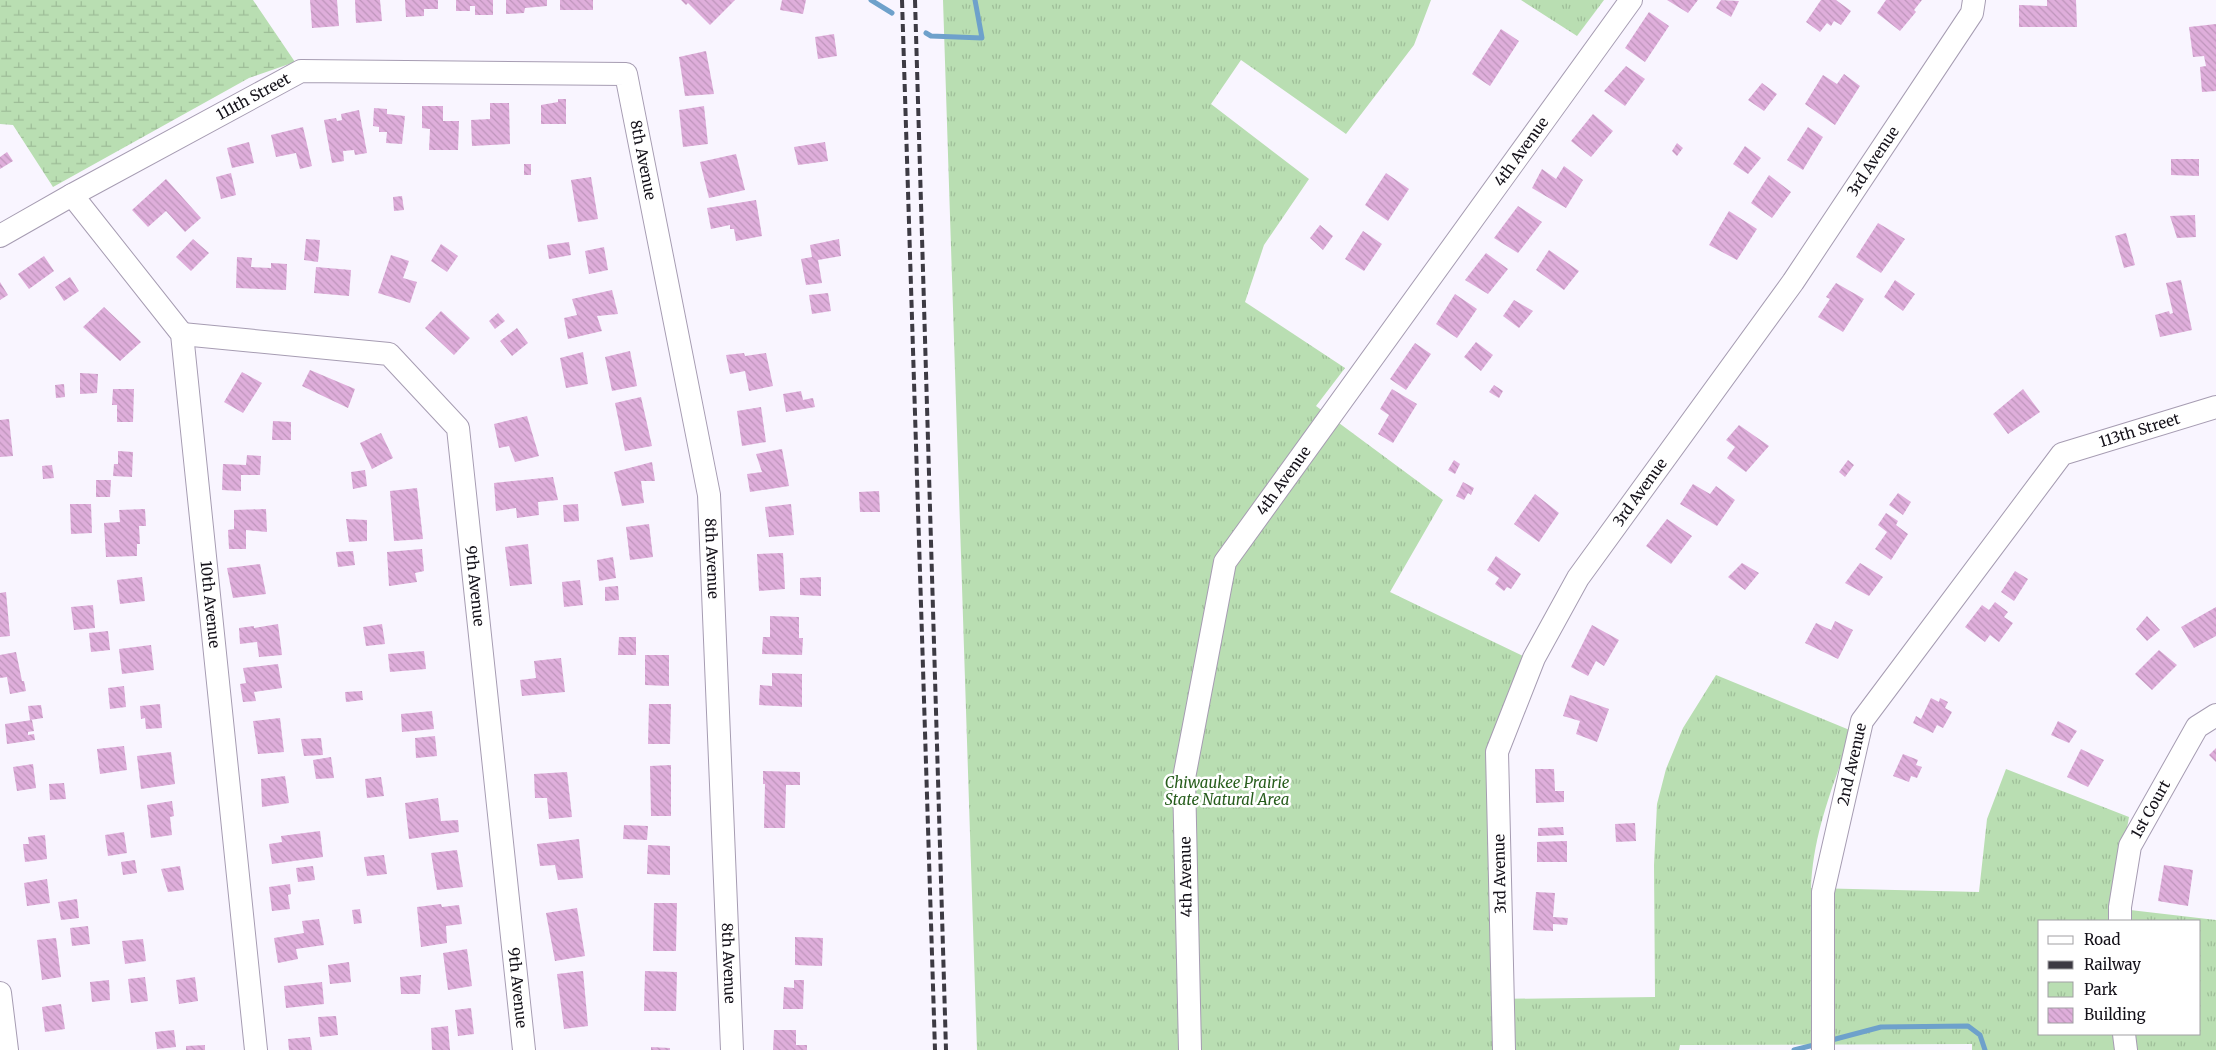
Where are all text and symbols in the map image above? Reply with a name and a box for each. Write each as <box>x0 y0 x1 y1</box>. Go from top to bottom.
street label: 111th Street <box>213 69 293 124</box>
street label: 4th Avenue <box>1490 113 1552 190</box>
street label: 8th Avenue <box>626 118 661 202</box>
street label: 3rd Avenue <box>1843 123 1903 200</box>
street label: 113th Street <box>2097 409 2182 451</box>
street label: 4th Avenue <box>1252 442 1315 519</box>
street label: 3rd Avenue <box>1609 454 1671 530</box>
street label: 8th Avenue <box>701 518 723 599</box>
street label: 9th Avenue <box>462 545 489 627</box>
street label: 10th Avenue <box>196 560 224 649</box>
street label: 2nd Avenue <box>1833 721 1870 807</box>
park label: Chiwaukee Prairie State Natural Area <box>1165 773 1290 809</box>
street label: 1st Court <box>2126 776 2174 841</box>
street label: 3rd Avenue <box>1489 834 1510 914</box>
street label: 4th Avenue <box>1175 836 1196 918</box>
legend <box>2038 920 2201 1035</box>
street label: 8th Avenue <box>718 922 740 1004</box>
text: Road <box>2084 930 2120 949</box>
street label: 9th Avenue <box>504 946 532 1029</box>
text: Railway <box>2084 955 2141 974</box>
text: Park <box>2084 980 2118 999</box>
text: Building <box>2084 1005 2146 1024</box>

